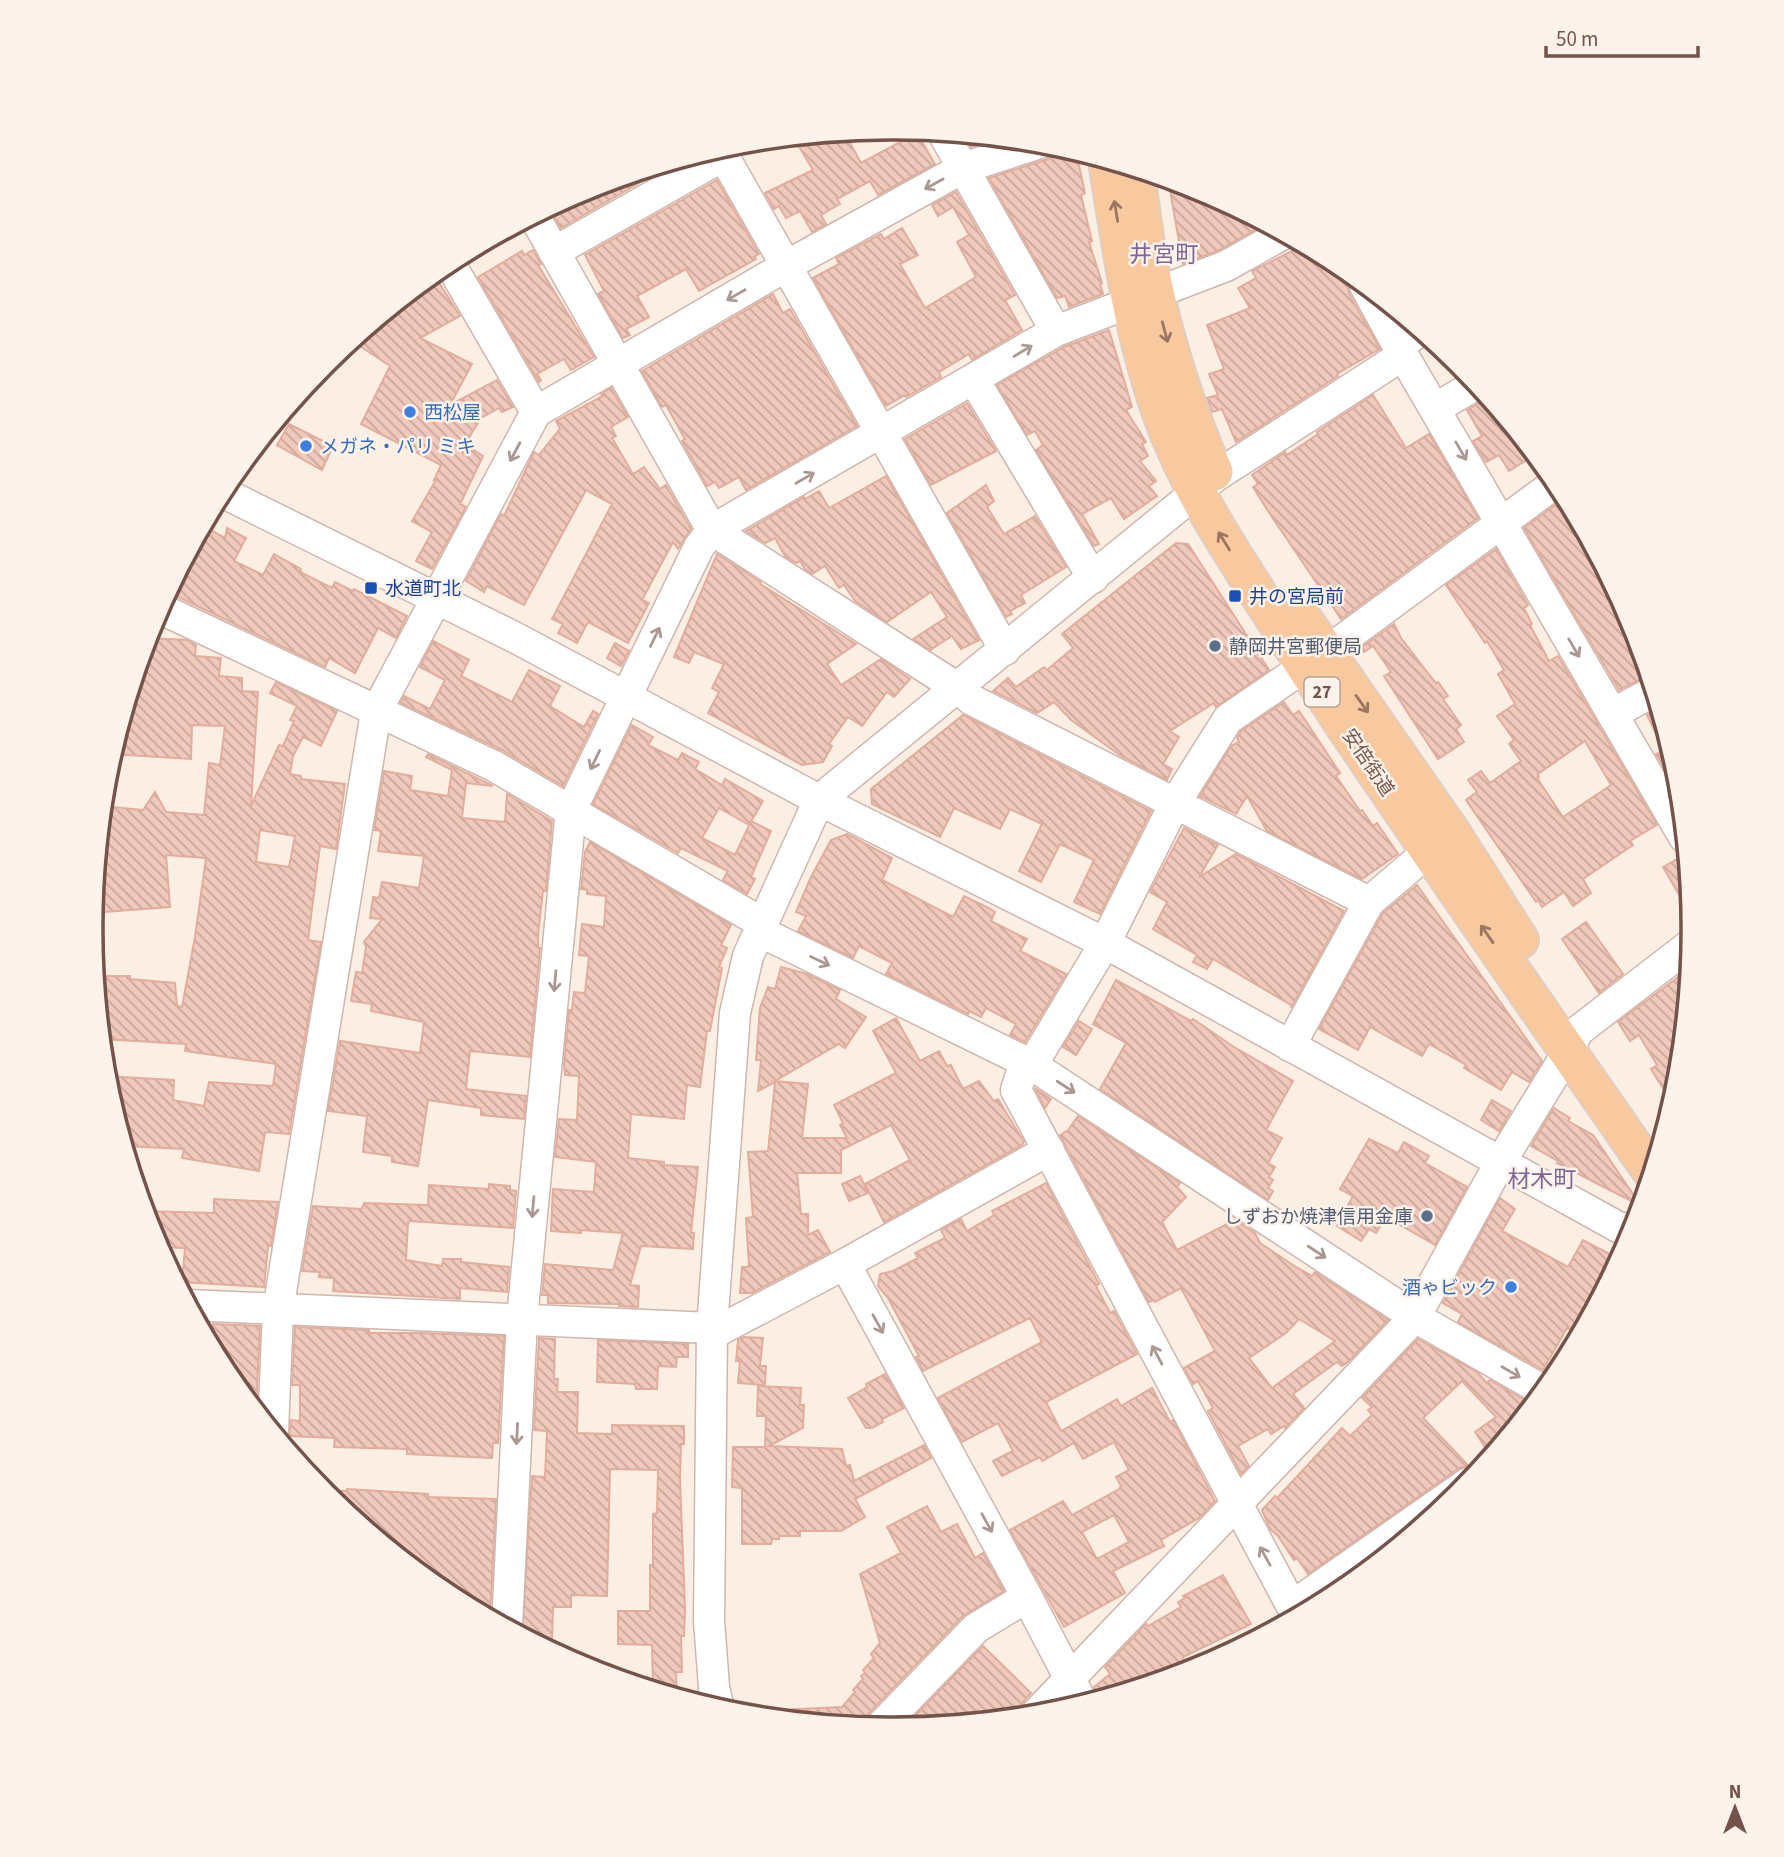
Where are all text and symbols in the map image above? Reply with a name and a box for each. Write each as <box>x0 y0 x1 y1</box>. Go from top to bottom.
scale bar <box>1546 14 1698 58</box>
text: 50 m <box>1556 24 1598 54</box>
one-way arrow <box>925 177 945 191</box>
one-way arrow <box>1109 201 1122 223</box>
district label: 井宮町 <box>1130 238 1199 271</box>
one-way arrow <box>726 288 746 302</box>
one-way arrow <box>1159 320 1172 343</box>
one-way arrow <box>1012 344 1032 358</box>
place label: 西松屋 <box>424 400 481 427</box>
marker: 西松屋 <box>402 404 418 420</box>
place label: メガネ・パリ ミキ <box>320 434 476 461</box>
marker: メガネ・パリ ミキ <box>298 438 314 454</box>
one-way arrow <box>1454 440 1468 460</box>
one-way arrow <box>508 441 521 462</box>
one-way arrow <box>794 471 814 485</box>
one-way arrow <box>1217 532 1232 551</box>
place label: 水道町北 <box>385 576 461 603</box>
marker: 水道町北 <box>363 580 379 596</box>
place label: 井の宮局前 <box>1249 584 1344 611</box>
marker: 井の宮局前 <box>1227 588 1243 604</box>
one-way arrow <box>649 627 663 648</box>
place label: 静岡井宮郵便局 <box>1229 634 1362 661</box>
one-way arrow <box>1568 637 1581 658</box>
marker: 静岡井宮郵便局 <box>1207 638 1223 654</box>
road number: 27 <box>1304 678 1340 706</box>
one-way arrow <box>1355 694 1369 713</box>
street label: 安倍街道 <box>1335 724 1400 802</box>
one-way arrow <box>588 749 602 770</box>
one-way arrow <box>1480 925 1494 944</box>
one-way arrow <box>809 955 830 969</box>
one-way arrow <box>548 969 561 992</box>
one-way arrow <box>1056 1080 1075 1095</box>
district label: 材木町 <box>1508 1163 1577 1196</box>
one-way arrow <box>526 1195 539 1218</box>
place label: しずおか焼津信用金庫 <box>1223 1204 1413 1231</box>
marker: しずおか焼津信用金庫 <box>1419 1208 1435 1224</box>
one-way arrow <box>1307 1246 1327 1260</box>
place label: 酒ゃビック <box>1402 1275 1497 1302</box>
marker: 酒ゃビック <box>1503 1279 1519 1295</box>
one-way arrow <box>872 1313 885 1334</box>
one-way arrow <box>1150 1345 1164 1366</box>
one-way arrow <box>1500 1366 1521 1379</box>
one-way arrow <box>511 1422 524 1445</box>
one-way arrow <box>980 1513 994 1533</box>
one-way arrow <box>1257 1546 1271 1567</box>
north arrow <box>1700 1773 1770 1843</box>
text: N <box>1729 1779 1741 1806</box>

